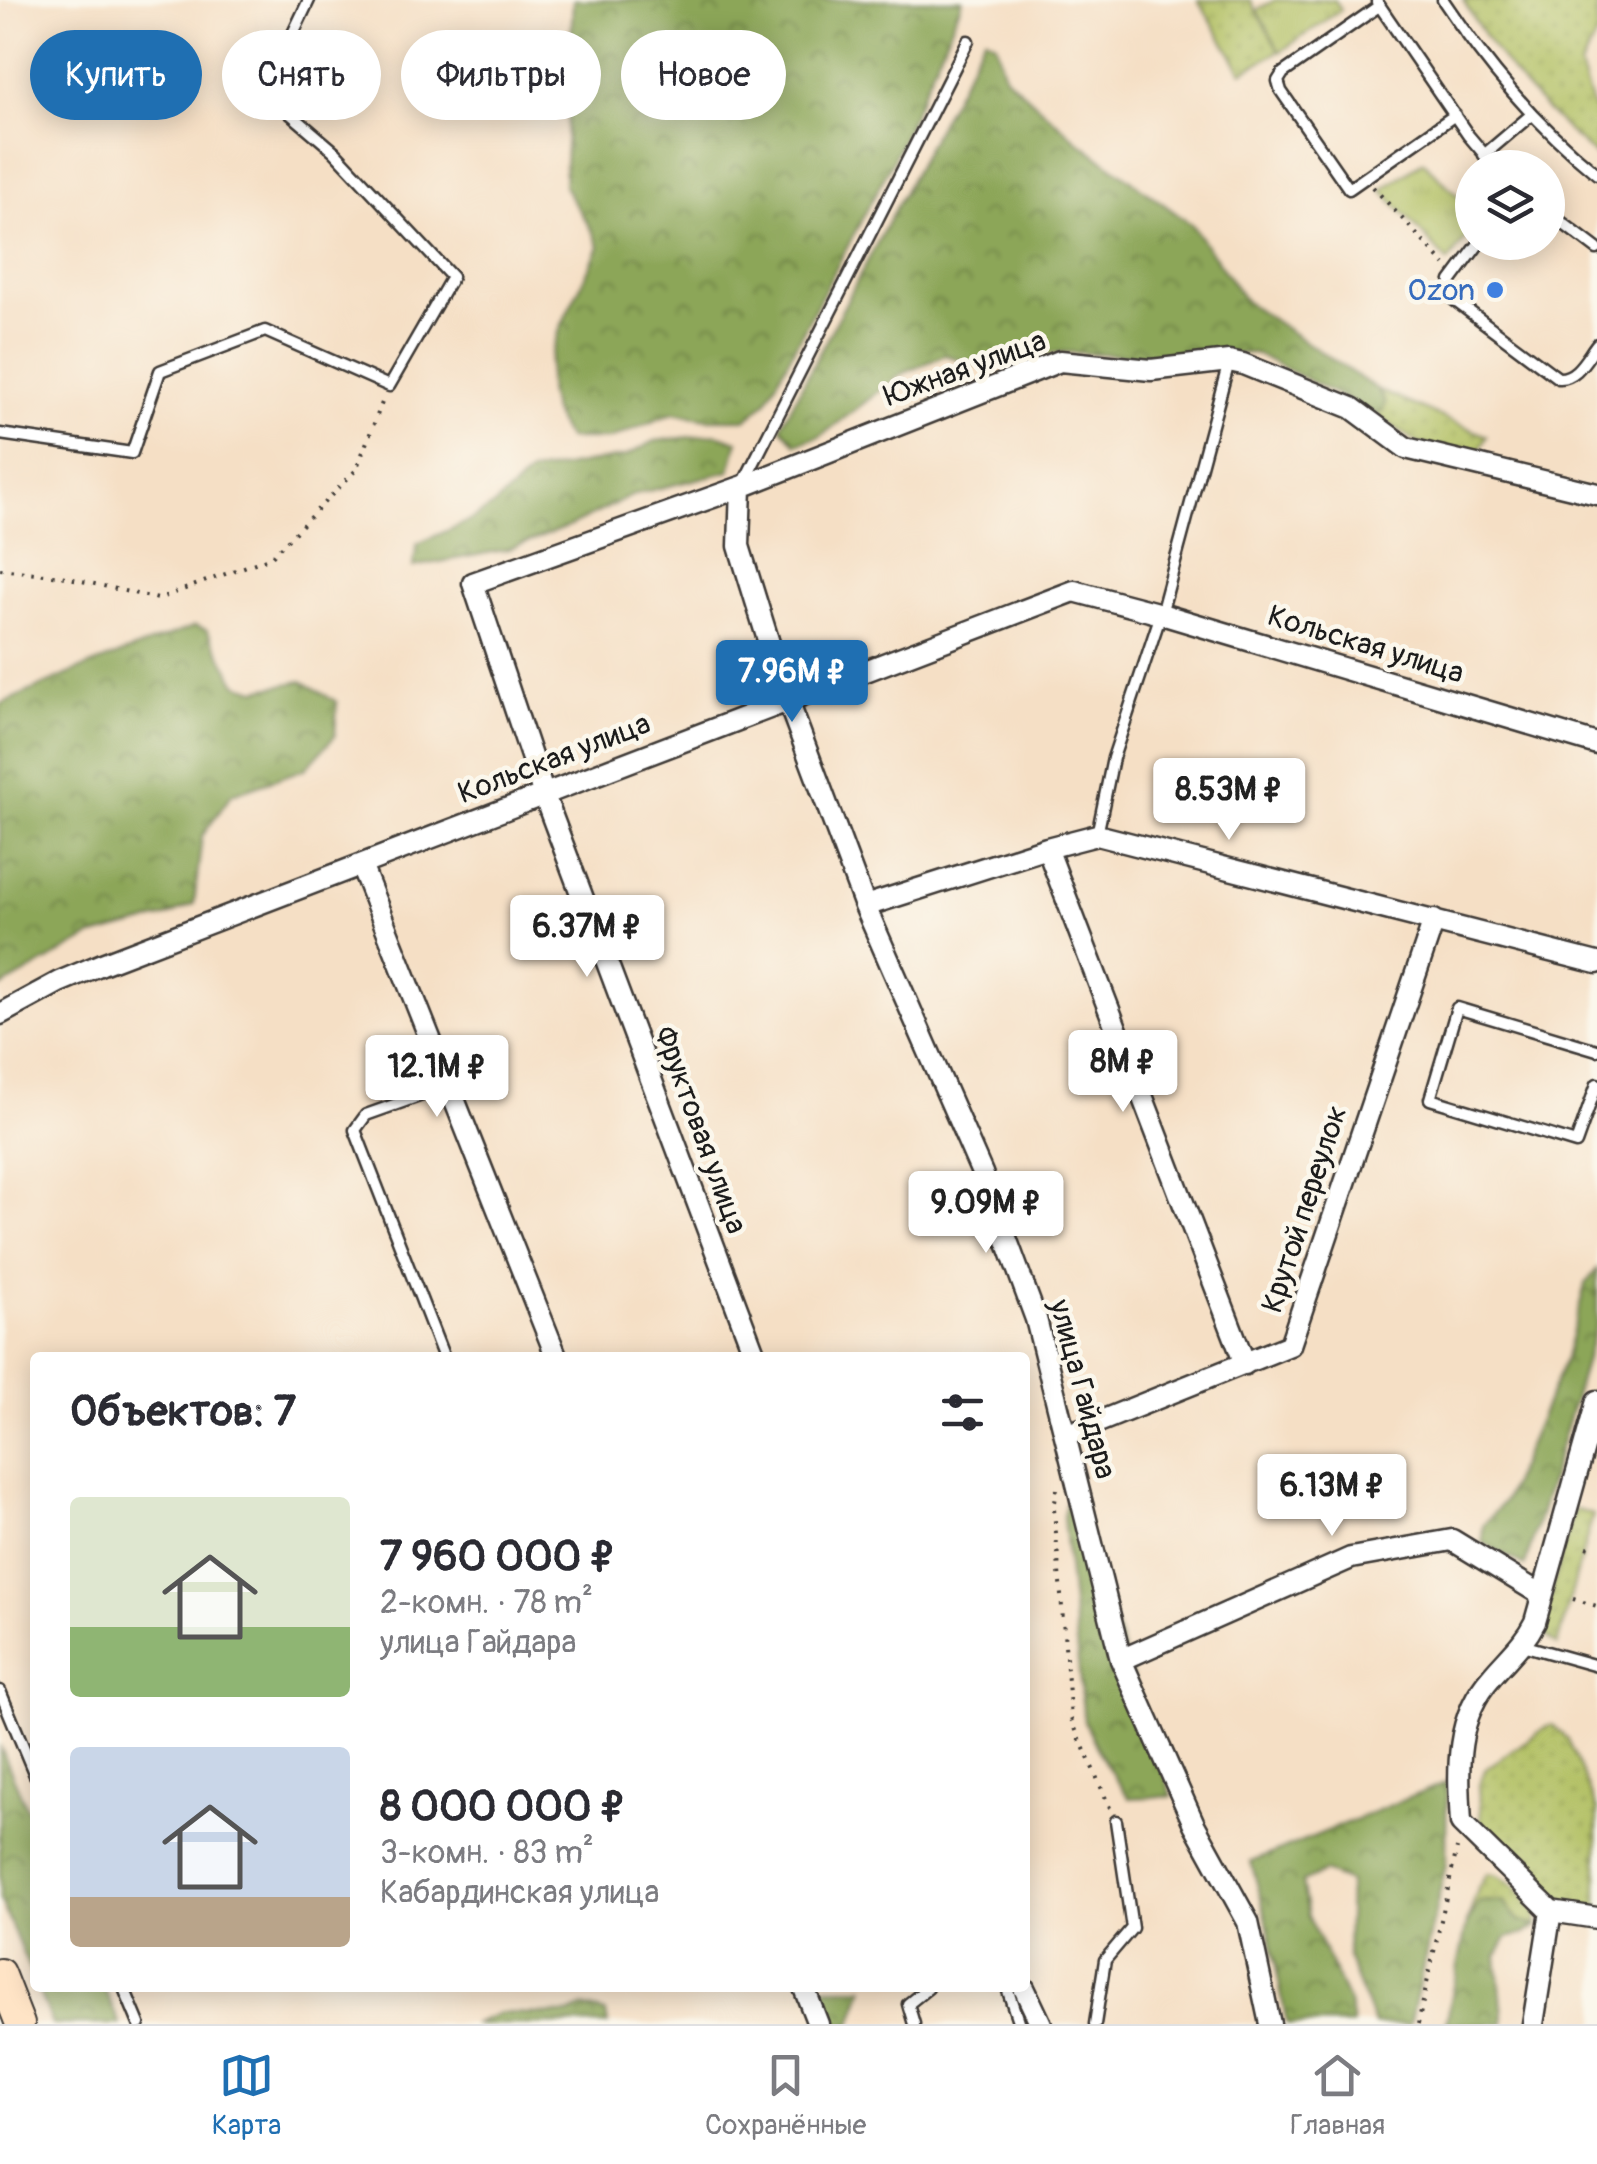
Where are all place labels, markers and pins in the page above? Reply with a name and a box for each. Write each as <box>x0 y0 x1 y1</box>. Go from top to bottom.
place label: Ozon <box>1408 272 1475 309</box>
marker: Ozon <box>1484 279 1506 301</box>
pin: 7.96M ₽ <box>700 640 884 725</box>
pin: 8.53M ₽ <box>1137 758 1321 843</box>
pin: 6.37M ₽ <box>495 895 679 980</box>
pin: 8M ₽ <box>1064 1030 1182 1115</box>
pin: 12.1M ₽ <box>345 1035 529 1120</box>
pin: 9.09M ₽ <box>894 1171 1078 1256</box>
pin: 6.13M ₽ <box>1240 1454 1424 1539</box>

